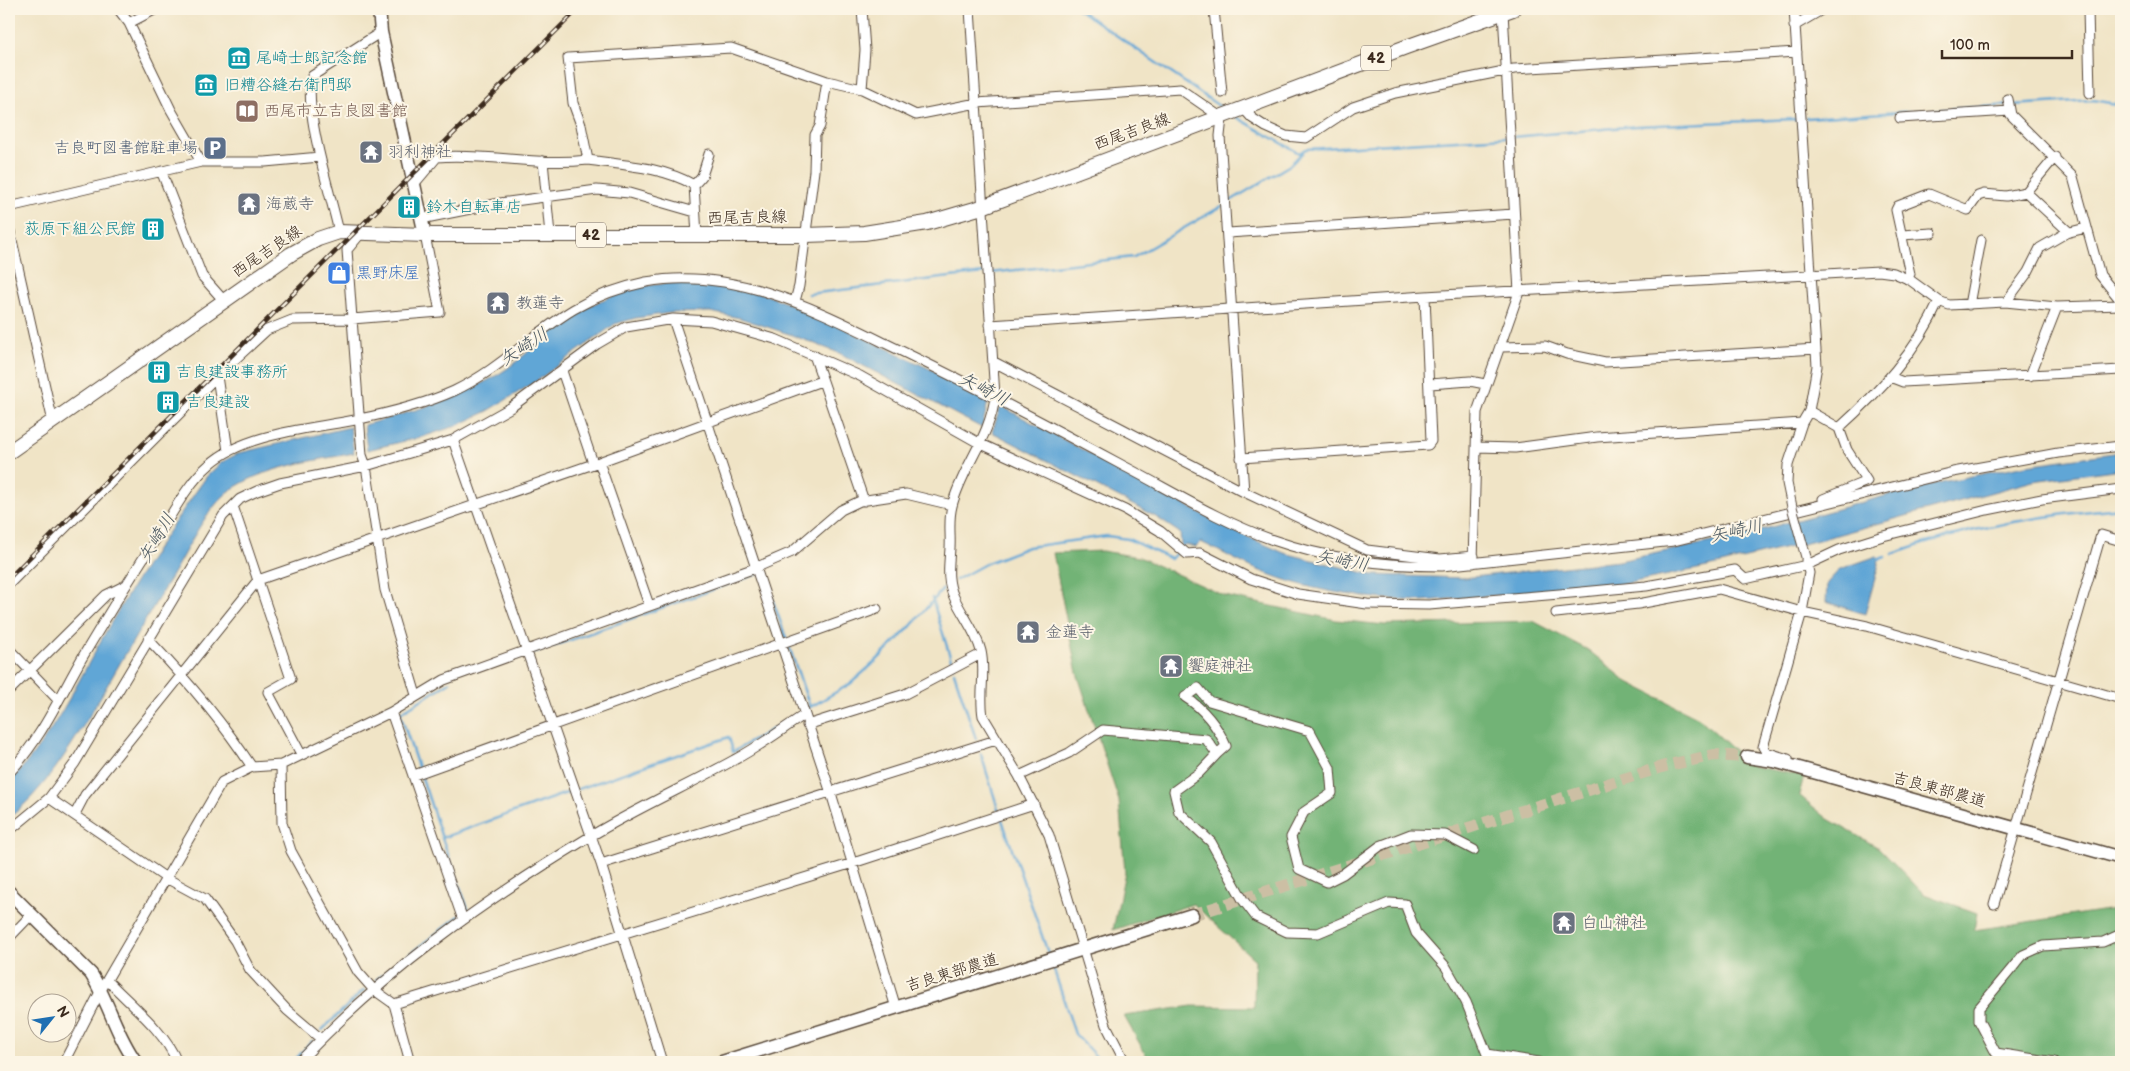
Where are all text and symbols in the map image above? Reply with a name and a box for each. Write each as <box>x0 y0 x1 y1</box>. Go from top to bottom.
scale bar <box>1942 28 2072 60</box>
text: 100 m <box>1950 36 1990 55</box>
museum icon: 尾崎士郎記念館 <box>226 45 252 71</box>
road number: 42 <box>1361 46 1391 70</box>
place label: 尾崎士郎記念館 <box>256 49 368 68</box>
museum icon: 旧糟谷縫右衛門邸 <box>193 72 219 98</box>
place label: 旧糟谷縫右衛門邸 <box>224 76 352 95</box>
library icon: 西尾市立吉良図書館 <box>234 98 260 124</box>
place label: 西尾市立吉良図書館 <box>264 102 408 121</box>
street label: 西尾吉良線 <box>1091 109 1173 155</box>
parking icon: 吉良町図書館駐車場 <box>202 135 228 161</box>
place label: 吉良町図書館駐車場 <box>54 139 198 158</box>
temple icon: 羽利神社 <box>358 139 384 165</box>
place label: 羽利神社 <box>388 143 452 162</box>
temple icon: 海蔵寺 <box>236 191 262 217</box>
building icon: 鈴木自転車店 <box>396 194 422 220</box>
place label: 海蔵寺 <box>266 195 314 214</box>
place label: 鈴木自転車店 <box>426 198 522 217</box>
street label: 西尾吉良線 <box>707 208 787 228</box>
building icon: 荻原下組公民館 <box>140 216 166 242</box>
place label: 荻原下組公民館 <box>24 220 136 239</box>
street label: 西尾吉良線 <box>229 222 305 282</box>
road number: 42 <box>576 222 606 248</box>
shop icon: 黒野床屋 <box>326 260 352 286</box>
place label: 黒野床屋 <box>356 264 420 283</box>
temple icon: 教蓮寺 <box>485 290 511 316</box>
place label: 教蓮寺 <box>516 294 564 313</box>
water label: 矢崎川 <box>496 323 552 371</box>
building icon: 吉良建設事務所 <box>146 359 172 385</box>
place label: 吉良建設事務所 <box>176 363 288 382</box>
water label: 矢崎川 <box>955 367 1013 411</box>
building icon: 吉良建設 <box>155 389 181 415</box>
place label: 吉良建設 <box>186 393 250 412</box>
water label: 矢崎川 <box>134 509 180 567</box>
water label: 矢崎川 <box>1707 515 1765 547</box>
water label: 矢崎川 <box>1314 546 1370 576</box>
temple icon: 金蓮寺 <box>1015 619 1041 645</box>
place label: 金蓮寺 <box>1046 623 1094 642</box>
temple icon: 饗庭神社 <box>1158 653 1184 679</box>
place label: 饗庭神社 <box>1188 657 1252 676</box>
street label: 吉良東部農道 <box>1890 768 1988 812</box>
temple icon: 白山神社 <box>1551 910 1577 936</box>
place label: 白山神社 <box>1582 914 1646 933</box>
street label: 吉良東部農道 <box>903 950 1001 996</box>
north arrow <box>28 994 78 1044</box>
text: N <box>53 1003 73 1021</box>

